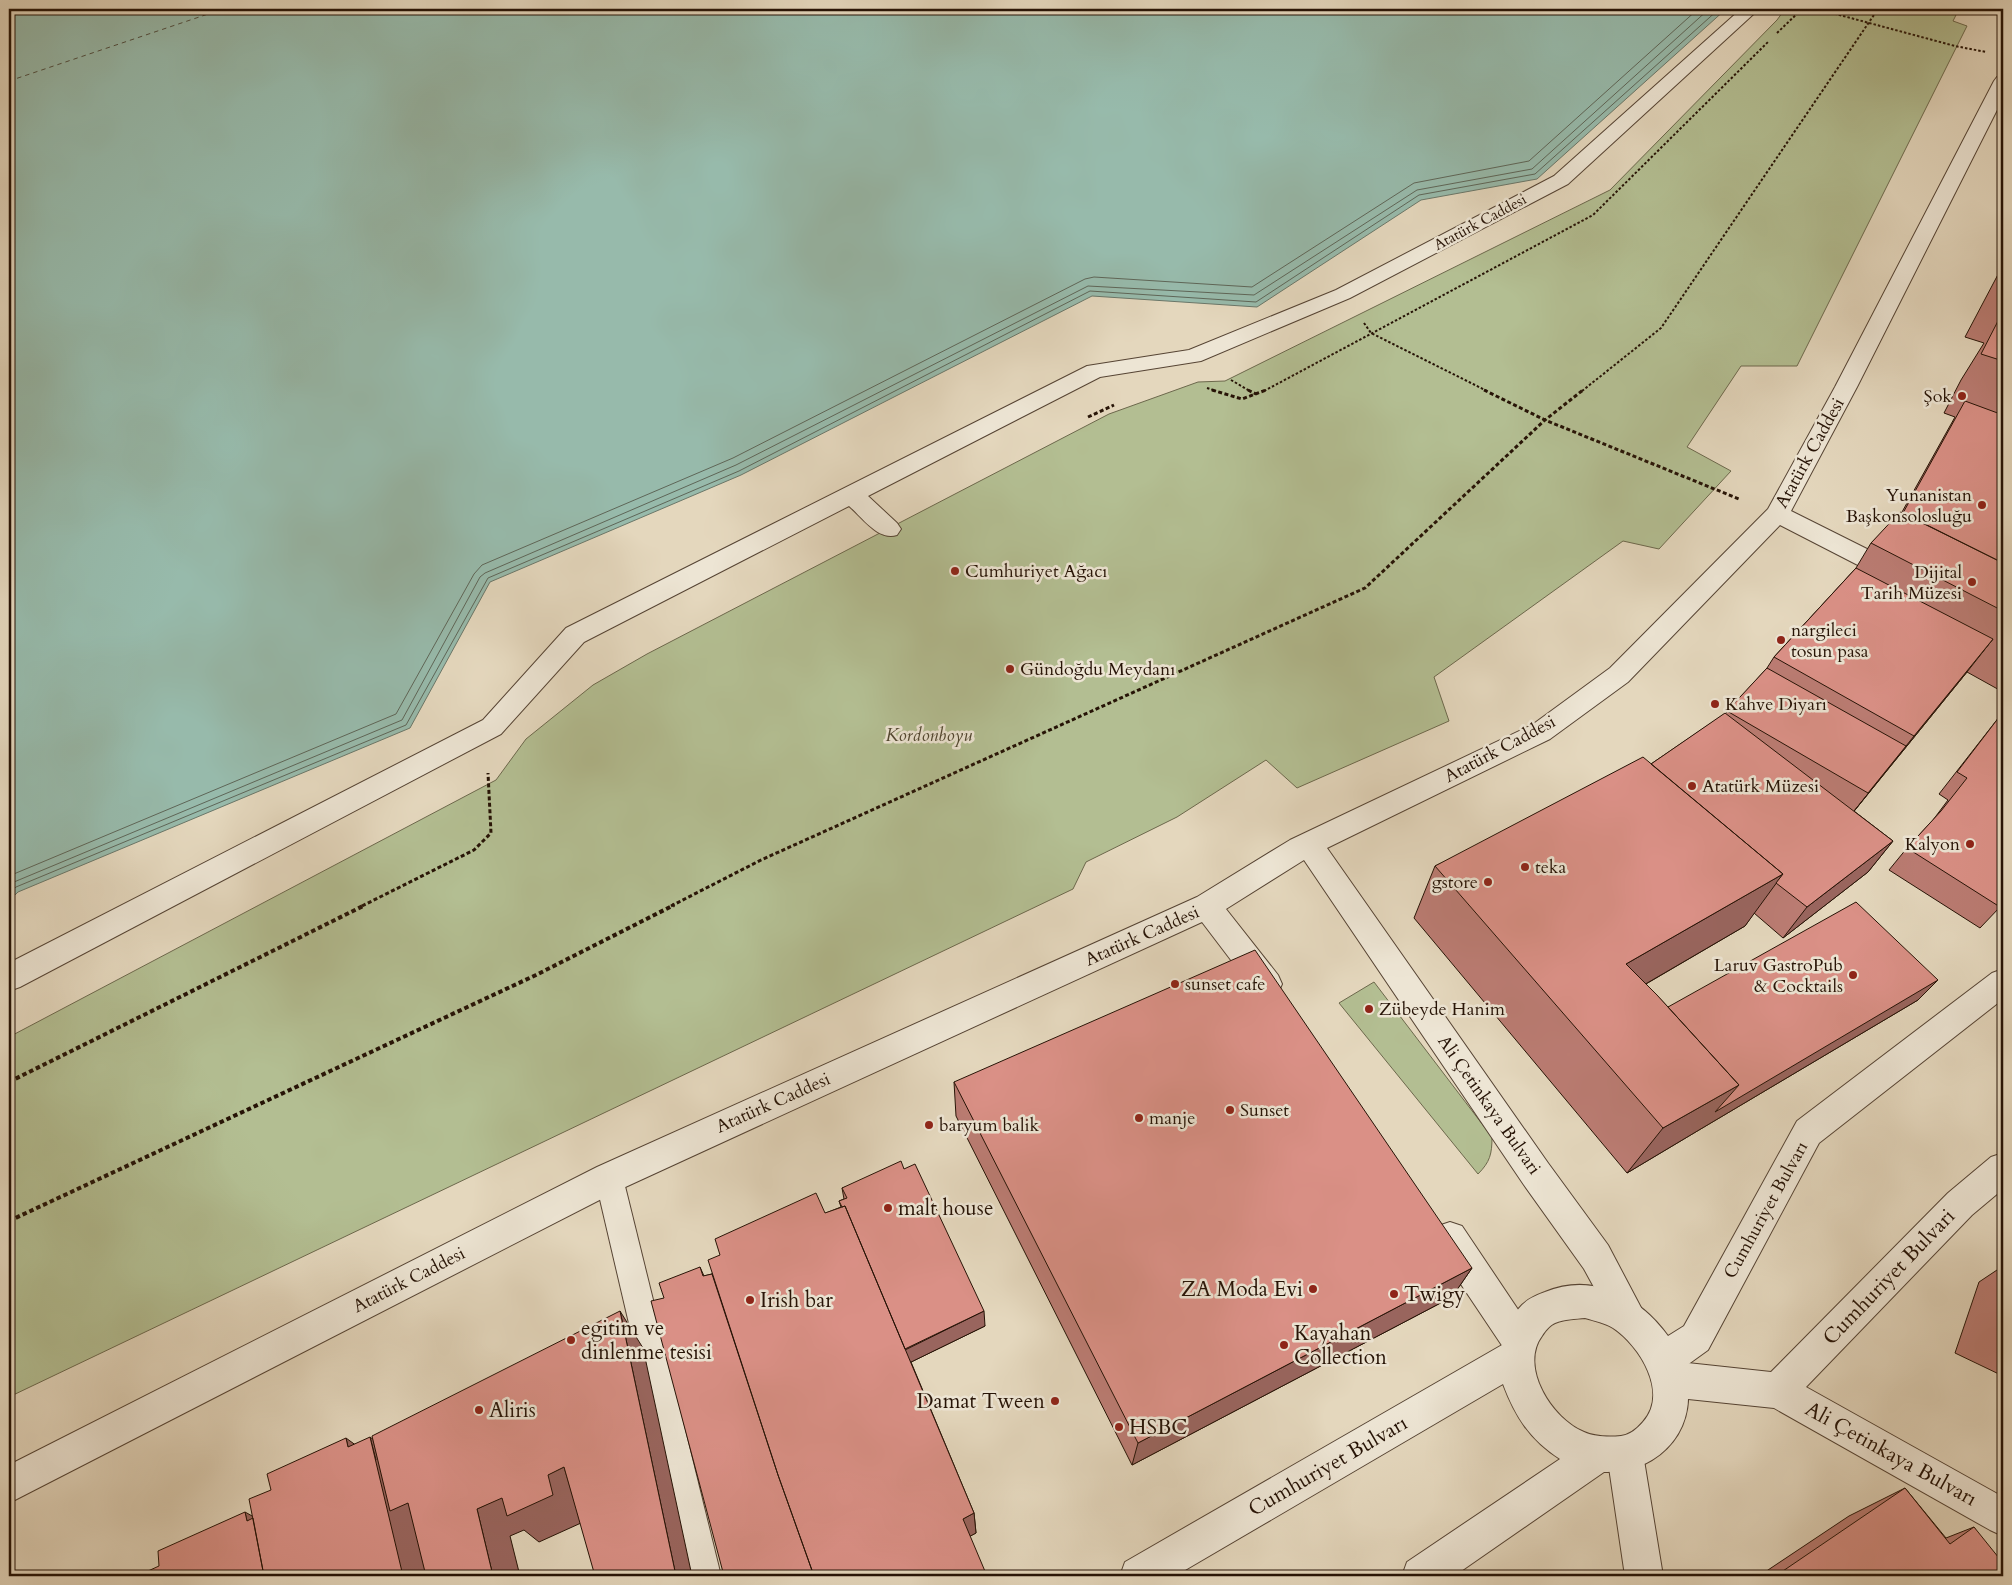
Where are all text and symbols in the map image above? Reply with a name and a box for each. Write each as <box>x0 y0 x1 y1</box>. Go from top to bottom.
street label: Atatürk Caddesi <box>1430 189 1530 255</box>
place label: Şok <box>1924 384 1952 409</box>
marker: Şok <box>1956 390 1968 402</box>
street label: Atatürk Caddesi <box>1769 393 1851 513</box>
place label: Yunanistan Başkonsolosluğu <box>1846 483 1973 529</box>
marker: Yunanistan Başkonsolosluğu <box>1976 499 1988 511</box>
place label: Cumhuriyet Ağacı <box>965 559 1107 584</box>
place label: Dijital Tarih Müzesi <box>1861 560 1962 606</box>
marker: Cumhuriyet Ağacı <box>949 565 961 577</box>
marker: Dijital Tarih Müzesi <box>1966 576 1978 588</box>
place label: nargileci tosun pasa <box>1791 618 1869 664</box>
marker: nargileci tosun pasa <box>1775 634 1787 646</box>
place label: Gündoğdu Meydanı <box>1020 657 1175 682</box>
marker: Gündoğdu Meydanı <box>1004 663 1016 675</box>
place label: Kahve Diyarı <box>1725 692 1827 717</box>
marker: Kahve Diyarı <box>1709 698 1721 710</box>
street label: Atatürk Caddesi <box>1440 709 1560 789</box>
park label: Kordonboyu <box>885 723 973 748</box>
place label: Atatürk Müzesi <box>1702 774 1819 799</box>
marker: Atatürk Müzesi <box>1686 780 1698 792</box>
place label: Kalyon <box>1905 832 1961 857</box>
marker: Kalyon <box>1964 838 1976 850</box>
place label: teka <box>1535 855 1566 880</box>
marker: teka <box>1519 861 1531 873</box>
place label: gstore <box>1432 870 1478 895</box>
marker: gstore <box>1482 876 1494 888</box>
street label: Atatürk Caddesi <box>1081 900 1203 972</box>
place label: Laruv GastroPub & Cocktails <box>1714 953 1843 999</box>
marker: Laruv GastroPub & Cocktails <box>1847 969 1859 981</box>
place label: sunset cafe <box>1185 972 1266 997</box>
marker: sunset cafe <box>1169 978 1181 990</box>
place label: Zübeyde Hanim <box>1379 997 1506 1022</box>
marker: Zübeyde Hanim <box>1363 1003 1375 1015</box>
street label: Ali Çetinkaya Bulvari <box>1431 1030 1547 1180</box>
street label: Atatürk Caddesi <box>712 1067 834 1139</box>
place label: Sunset <box>1240 1098 1289 1123</box>
marker: Sunset <box>1224 1104 1236 1116</box>
place label: manje <box>1149 1106 1195 1131</box>
marker: manje <box>1133 1112 1145 1124</box>
place label: baryum balik <box>939 1113 1040 1138</box>
marker: baryum balik <box>923 1119 935 1131</box>
street label: Cumhuriyet Bulvarı <box>1718 1137 1814 1283</box>
place label: malt house <box>898 1194 993 1223</box>
marker: malt house <box>882 1202 894 1214</box>
street label: Cumhuriyet Bulvari <box>1816 1202 1962 1352</box>
street label: Atatürk Caddesi <box>349 1241 469 1319</box>
place label: ZA Moda Evi <box>1181 1275 1303 1304</box>
place label: Twigy <box>1404 1280 1465 1309</box>
marker: ZA Moda Evi <box>1307 1283 1319 1295</box>
place label: Irish bar <box>760 1286 833 1315</box>
marker: Twigy <box>1388 1288 1400 1300</box>
marker: Irish bar <box>744 1294 756 1306</box>
place label: egitim ve dinlenme tesisi <box>581 1314 712 1367</box>
place label: Kayahan Collection <box>1294 1319 1387 1372</box>
marker: egitim ve dinlenme tesisi <box>565 1334 577 1346</box>
marker: Kayahan Collection <box>1278 1339 1290 1351</box>
place label: Damat Tween <box>917 1387 1045 1416</box>
marker: Damat Tween <box>1049 1395 1061 1407</box>
street label: Ali Çetinkaya Bulvarı <box>1800 1395 1982 1513</box>
place label: Aliris <box>489 1396 536 1425</box>
marker: Aliris <box>473 1404 485 1416</box>
street label: Cumhuriyet Bulvarı <box>1243 1409 1413 1523</box>
place label: HSBC <box>1129 1413 1187 1442</box>
marker: HSBC <box>1113 1421 1125 1433</box>

